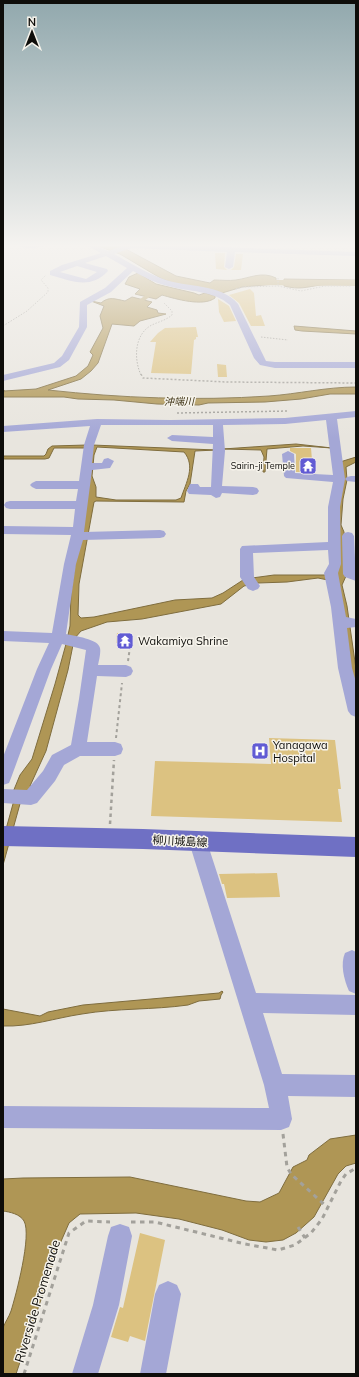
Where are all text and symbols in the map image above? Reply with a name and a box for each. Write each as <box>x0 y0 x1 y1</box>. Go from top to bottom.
north arrow <box>12 12 52 52</box>
text: N <box>28 15 36 29</box>
water label: 沖端川 <box>164 395 195 408</box>
temple icon: Sairin-ji Temple <box>298 456 318 476</box>
place label: Sairin-ji Temple <box>231 460 295 471</box>
temple icon: Wakamiya Shrine <box>115 631 135 651</box>
place label: Wakamiya Shrine <box>138 634 228 648</box>
place label: Yanagawa Hospital <box>272 738 328 765</box>
hospital icon: Yanagawa Hospital <box>250 741 270 761</box>
street label: 柳川城島線 <box>152 833 208 849</box>
street label: Riverside Promenade <box>11 1238 63 1364</box>

